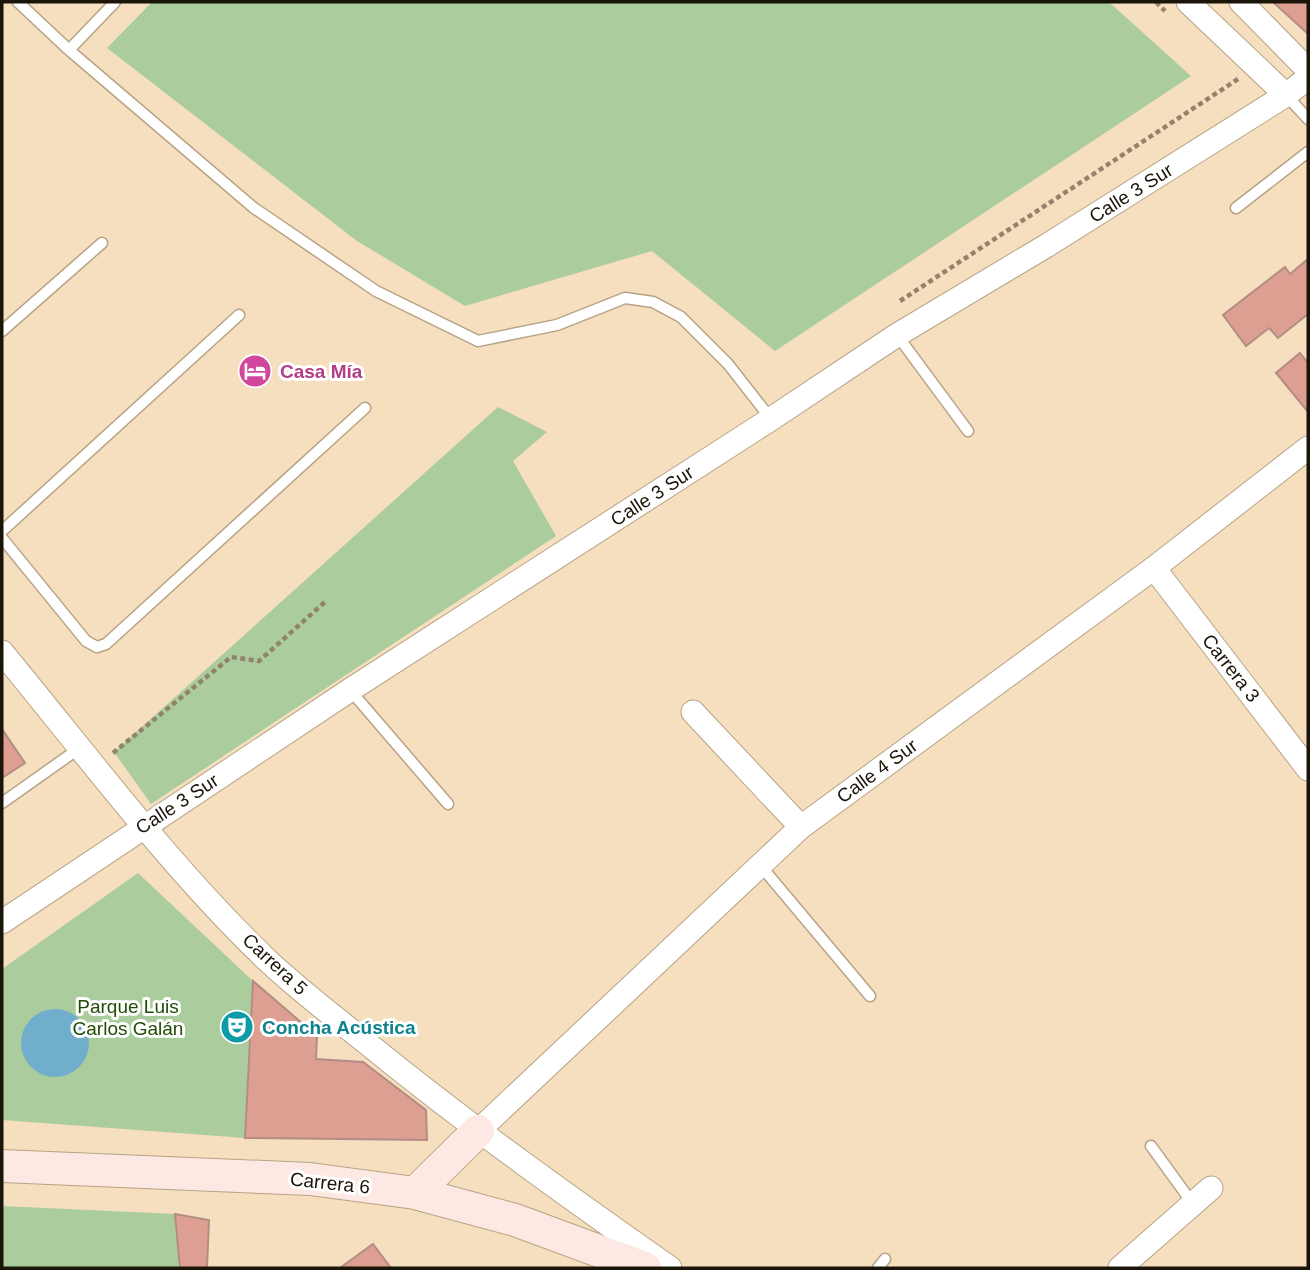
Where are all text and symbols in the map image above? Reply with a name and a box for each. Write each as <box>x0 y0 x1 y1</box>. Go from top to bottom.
street label: Calle 3 Sur <box>1086 159 1177 227</box>
hotel icon: Casa Mía <box>236 352 274 390</box>
place label: Casa Mía <box>280 361 363 382</box>
street label: Calle 3 Sur <box>607 461 698 530</box>
street label: Carrera 3 <box>1198 630 1264 706</box>
street label: Calle 4 Sur <box>833 734 922 807</box>
street label: Calle 3 Sur <box>132 769 223 838</box>
street label: Carrera 5 <box>238 929 312 999</box>
park label: Parque Luis Carlos Galán <box>73 996 183 1039</box>
theatre icon: Concha Acústica <box>218 1008 256 1046</box>
place label: Concha Acústica <box>262 1017 416 1038</box>
street label: Carrera 6 <box>289 1168 371 1198</box>

